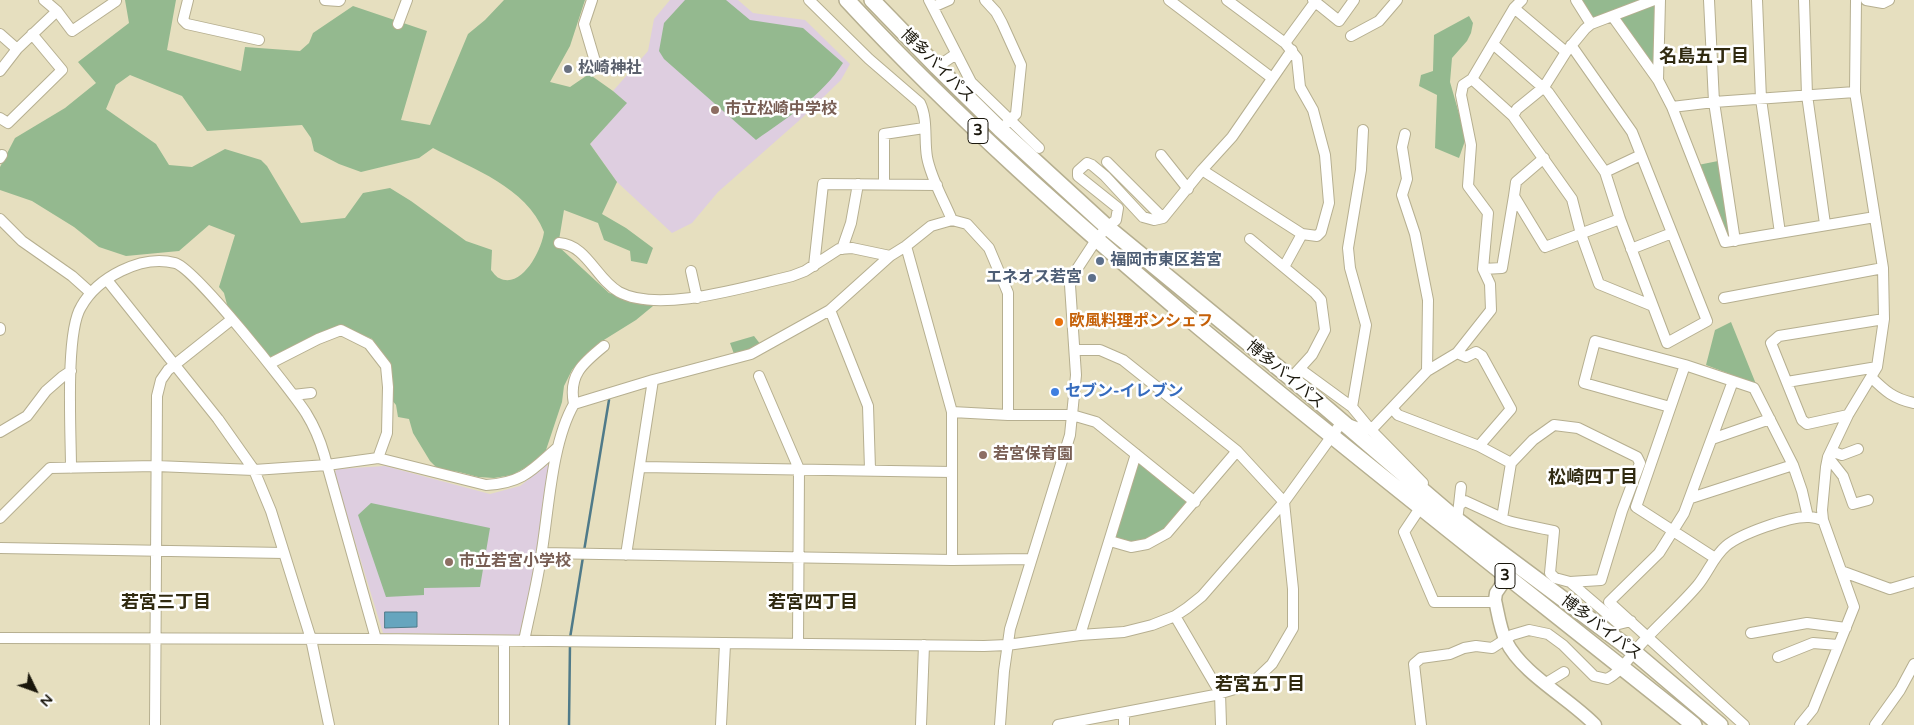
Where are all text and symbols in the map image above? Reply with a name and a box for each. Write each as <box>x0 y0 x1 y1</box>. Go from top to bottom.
street label: 博多バイパス <box>896 25 978 107</box>
district label: 名島五丁目 <box>1659 46 1749 68</box>
place label: 松崎神社 <box>578 59 642 79</box>
marker: 松崎神社 <box>562 63 574 75</box>
place label: 市立松崎中学校 <box>725 100 837 120</box>
marker: 市立松崎中学校 <box>709 104 721 116</box>
road number: 3 <box>968 118 988 144</box>
place label: 福岡市東区若宮 <box>1110 251 1222 271</box>
marker: 福岡市東区若宮 <box>1094 255 1106 267</box>
place label: エネオス若宮 <box>986 268 1082 288</box>
marker: エネオス若宮 <box>1086 272 1098 284</box>
place label: 欧風料理ポンシェフ <box>1069 312 1213 332</box>
marker: 欧風料理ポンシェフ <box>1053 316 1065 328</box>
street label: 博多バイパス <box>1242 337 1328 413</box>
place label: セブン-イレブン <box>1065 382 1184 402</box>
marker: セブン-イレブン <box>1049 386 1061 398</box>
place label: 若宮保育園 <box>993 445 1073 465</box>
marker: 若宮保育園 <box>977 449 989 461</box>
district label: 松崎四丁目 <box>1548 467 1638 489</box>
place label: 市立若宮小学校 <box>459 552 571 572</box>
marker: 市立若宮小学校 <box>443 556 455 568</box>
road number: 3 <box>1495 564 1515 588</box>
street label: 博多バイパス <box>1557 591 1645 665</box>
district label: 若宮三丁目 <box>121 592 211 614</box>
district label: 若宮四丁目 <box>768 592 858 614</box>
north arrow <box>10 665 60 715</box>
district label: 若宮五丁目 <box>1215 674 1305 696</box>
text: N <box>36 691 57 710</box>

